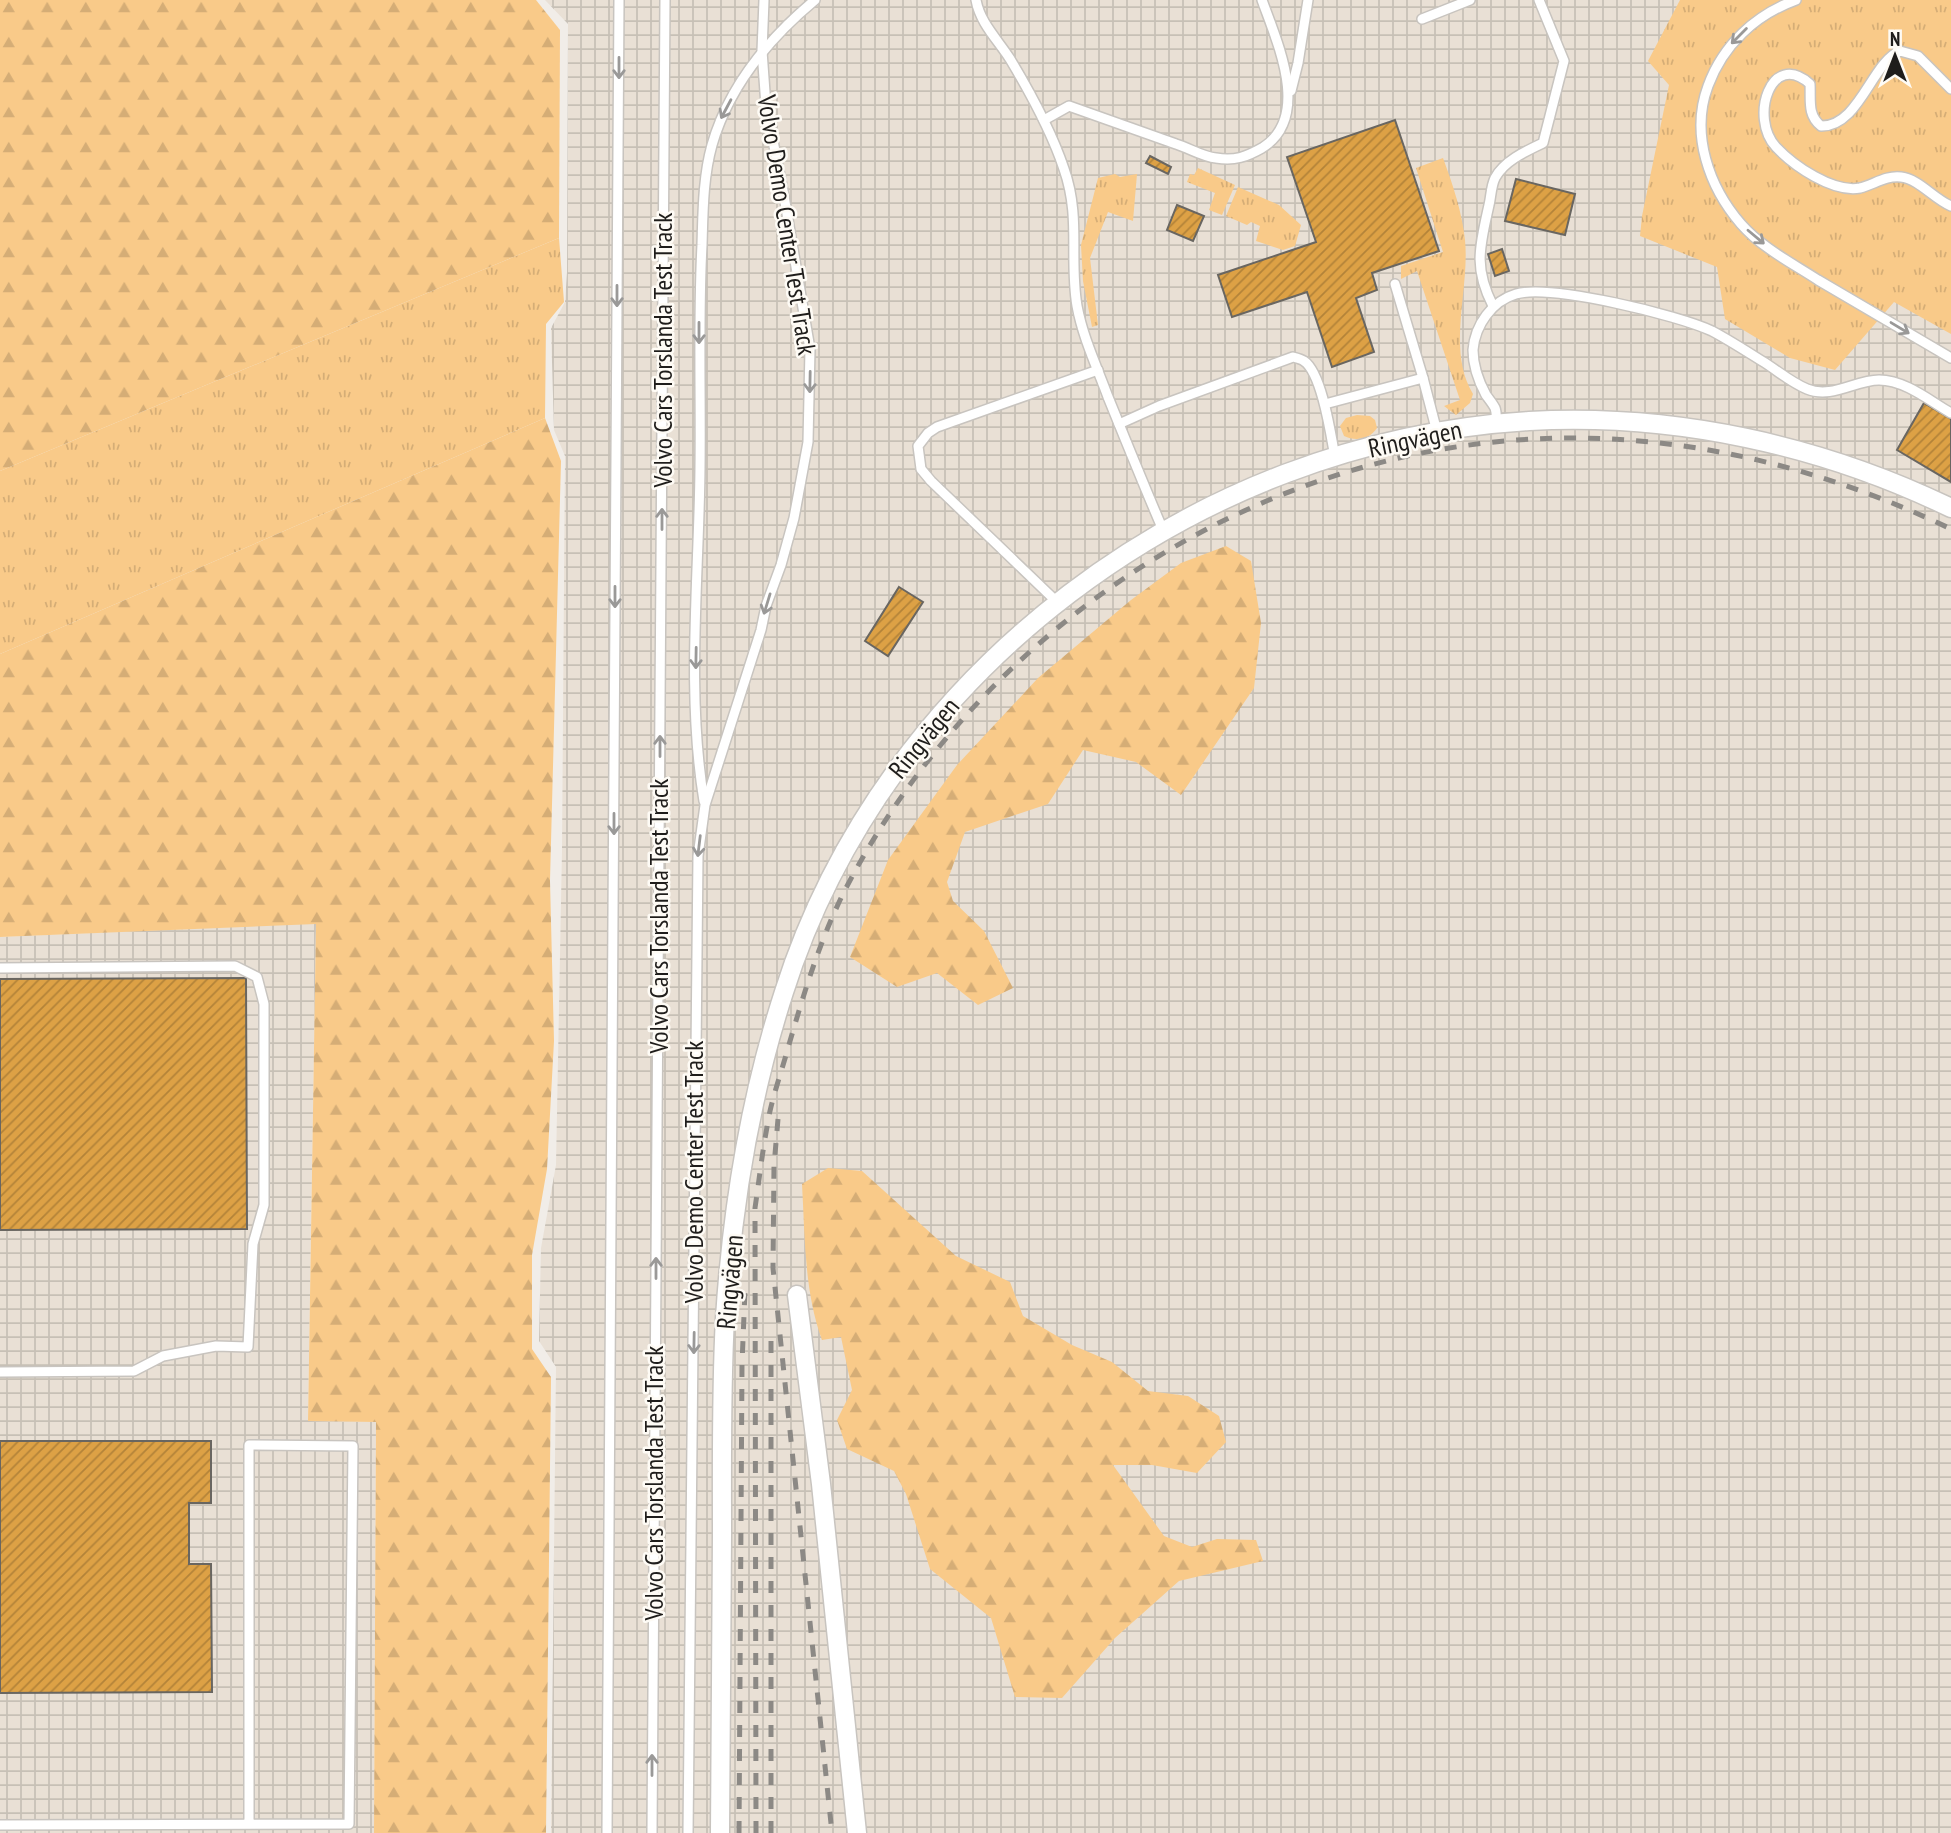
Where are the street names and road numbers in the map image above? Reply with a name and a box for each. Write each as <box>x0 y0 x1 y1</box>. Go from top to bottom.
street label: Volvo Demo Center Test Track <box>750 92 824 357</box>
street label: Volvo Cars Torslanda Test Track <box>646 213 679 488</box>
street label: Ringvägen <box>1365 413 1465 464</box>
street label: Ringvägen <box>881 691 966 785</box>
street label: Volvo Cars Torslanda Test Track <box>642 779 675 1054</box>
street label: Volvo Demo Center Test Track <box>677 1041 710 1304</box>
street label: Ringvägen <box>709 1233 750 1331</box>
street label: Volvo Cars Torslanda Test Track <box>637 1346 670 1621</box>

